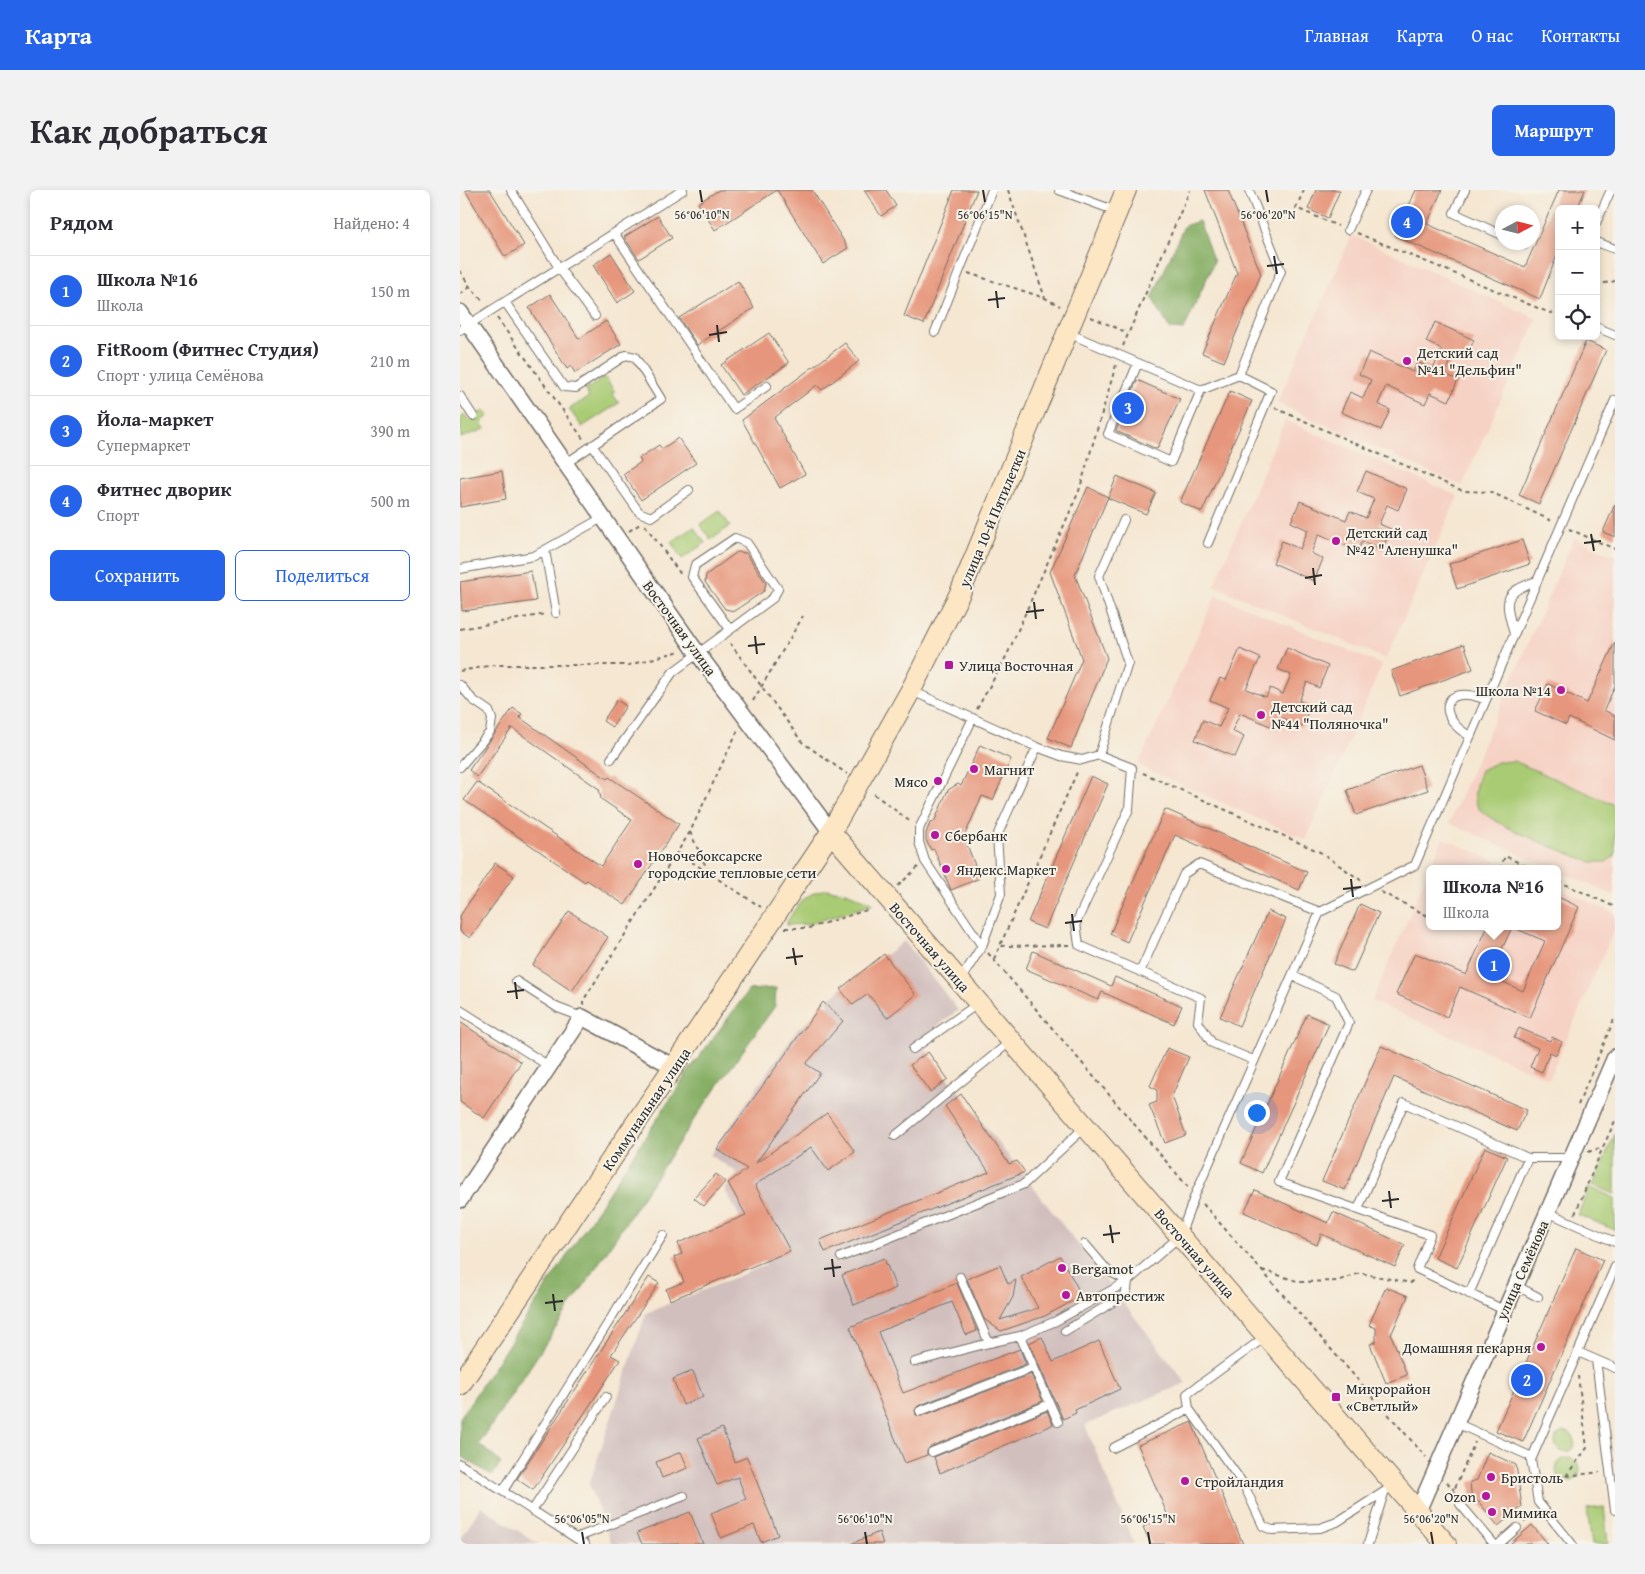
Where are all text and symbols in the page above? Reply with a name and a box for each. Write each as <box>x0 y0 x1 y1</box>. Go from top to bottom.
text: Карта <box>25 18 92 53</box>
text: Главная <box>1305 22 1369 49</box>
text: Карта <box>1397 22 1443 49</box>
text: О нас <box>1471 22 1513 49</box>
text: Контакты <box>1541 22 1620 49</box>
text: Как добраться <box>30 105 268 156</box>
button: Маршрут <box>1492 105 1615 156</box>
pin: 4 <box>1391 203 1423 241</box>
north arrow <box>1495 205 1540 250</box>
map controls <box>1555 205 1600 340</box>
button: + <box>1555 205 1600 250</box>
text: 56°06'10"N <box>674 206 730 223</box>
text: 56°06'15"N <box>957 206 1013 223</box>
text: 56°06'20"N <box>1240 206 1296 223</box>
text: Рядом <box>50 207 113 238</box>
text: Найдено: 4 <box>333 211 410 235</box>
button: − <box>1555 250 1600 295</box>
text: Школа №16 <box>97 265 198 293</box>
text: 1 <box>62 279 70 303</box>
text: 150 m <box>370 279 410 303</box>
text: Школа <box>97 293 143 317</box>
button: locate <box>1555 295 1600 340</box>
text: FitRoom (Фитнес Студия) <box>97 335 319 363</box>
place label: Детский сад №41 "Дельфин" <box>1416 342 1522 380</box>
text: 2 <box>62 349 70 373</box>
text: 210 m <box>370 349 410 373</box>
marker: Детский сад №41 "Дельфин" <box>1401 355 1413 367</box>
text: Спорт · улица Семёнова <box>97 363 264 387</box>
pin: 3 <box>1112 389 1144 427</box>
text: Йола-маркет <box>97 405 214 433</box>
text: 3 <box>62 419 70 443</box>
text: 390 m <box>370 419 410 443</box>
text: Супермаркет <box>97 433 190 457</box>
street label: улица 10-й Пятилетки <box>953 446 1031 591</box>
text: Фитнес дворик <box>97 475 231 503</box>
text: 4 <box>62 489 70 513</box>
text: 500 m <box>370 489 410 513</box>
text: Спорт <box>97 503 139 527</box>
place label: Детский сад №42 "Аленушка" <box>1345 522 1458 560</box>
marker: Детский сад №42 "Аленушка" <box>1330 535 1342 547</box>
button: Сохранить <box>50 550 225 601</box>
button: Поделиться <box>235 550 410 601</box>
street label: Восточная улица <box>638 576 722 681</box>
place label: Улица Восточная <box>959 655 1074 676</box>
marker: Улица Восточная <box>943 659 955 671</box>
place label: Школа №14 <box>1476 680 1551 701</box>
marker: Школа №14 <box>1555 684 1567 696</box>
place label: Детский сад №44 "Поляночка" <box>1270 696 1389 734</box>
marker: Детский сад №44 "Поляночка" <box>1255 709 1267 721</box>
place label: Магнит <box>984 759 1035 780</box>
marker: Магнит <box>968 763 980 775</box>
place label: Мясо <box>894 771 928 792</box>
marker: Мясо <box>932 775 944 787</box>
place label: Сбербанк <box>945 825 1007 846</box>
marker: Сбербанк <box>929 829 941 841</box>
place label: Новочебоксарске городские тепловые сети <box>648 845 816 883</box>
marker: Новочебоксарске городские тепловые сети <box>632 858 644 870</box>
place label: Яндекс.Маркет <box>955 859 1057 880</box>
marker: Яндекс.Маркет <box>940 863 952 875</box>
popup <box>1426 865 1561 930</box>
text: Школа №16 <box>1443 872 1544 900</box>
street label: Восточная улица <box>885 897 976 997</box>
text: Школа <box>1443 900 1489 924</box>
pin: 1 <box>1478 946 1510 984</box>
street label: Коммунальная улица <box>597 1043 696 1175</box>
your location <box>1244 1100 1270 1126</box>
street label: Восточная улица <box>1150 1203 1241 1303</box>
street label: улица Семёнова <box>1490 1216 1554 1324</box>
place label: Bergamot <box>1072 1258 1134 1279</box>
marker: Bergamot <box>1056 1262 1068 1274</box>
place label: Автопрестиж <box>1076 1285 1165 1306</box>
marker: Автопрестиж <box>1060 1289 1072 1301</box>
place label: Домашняя пекарня <box>1401 1337 1531 1358</box>
marker: Домашняя пекарня <box>1535 1341 1547 1353</box>
pin: 2 <box>1511 1361 1543 1399</box>
place label: Микрорайон «Светлый» <box>1346 1378 1431 1416</box>
marker: Микрорайон «Светлый» <box>1330 1391 1342 1403</box>
place label: Бристоль <box>1501 1467 1563 1488</box>
place label: Стройландия <box>1195 1471 1284 1492</box>
marker: Бристоль <box>1485 1471 1497 1483</box>
marker: Стройландия <box>1179 1475 1191 1487</box>
place label: Ozon <box>1444 1486 1477 1507</box>
marker: Ozon <box>1480 1490 1492 1502</box>
place label: Мимика <box>1502 1502 1558 1523</box>
marker: Мимика <box>1486 1506 1498 1518</box>
text: 56°06'05"N <box>554 1510 610 1527</box>
text: 56°06'10"N <box>837 1510 893 1527</box>
text: 56°06'15"N <box>1120 1510 1176 1527</box>
text: 56°06'20"N <box>1403 1510 1459 1527</box>

